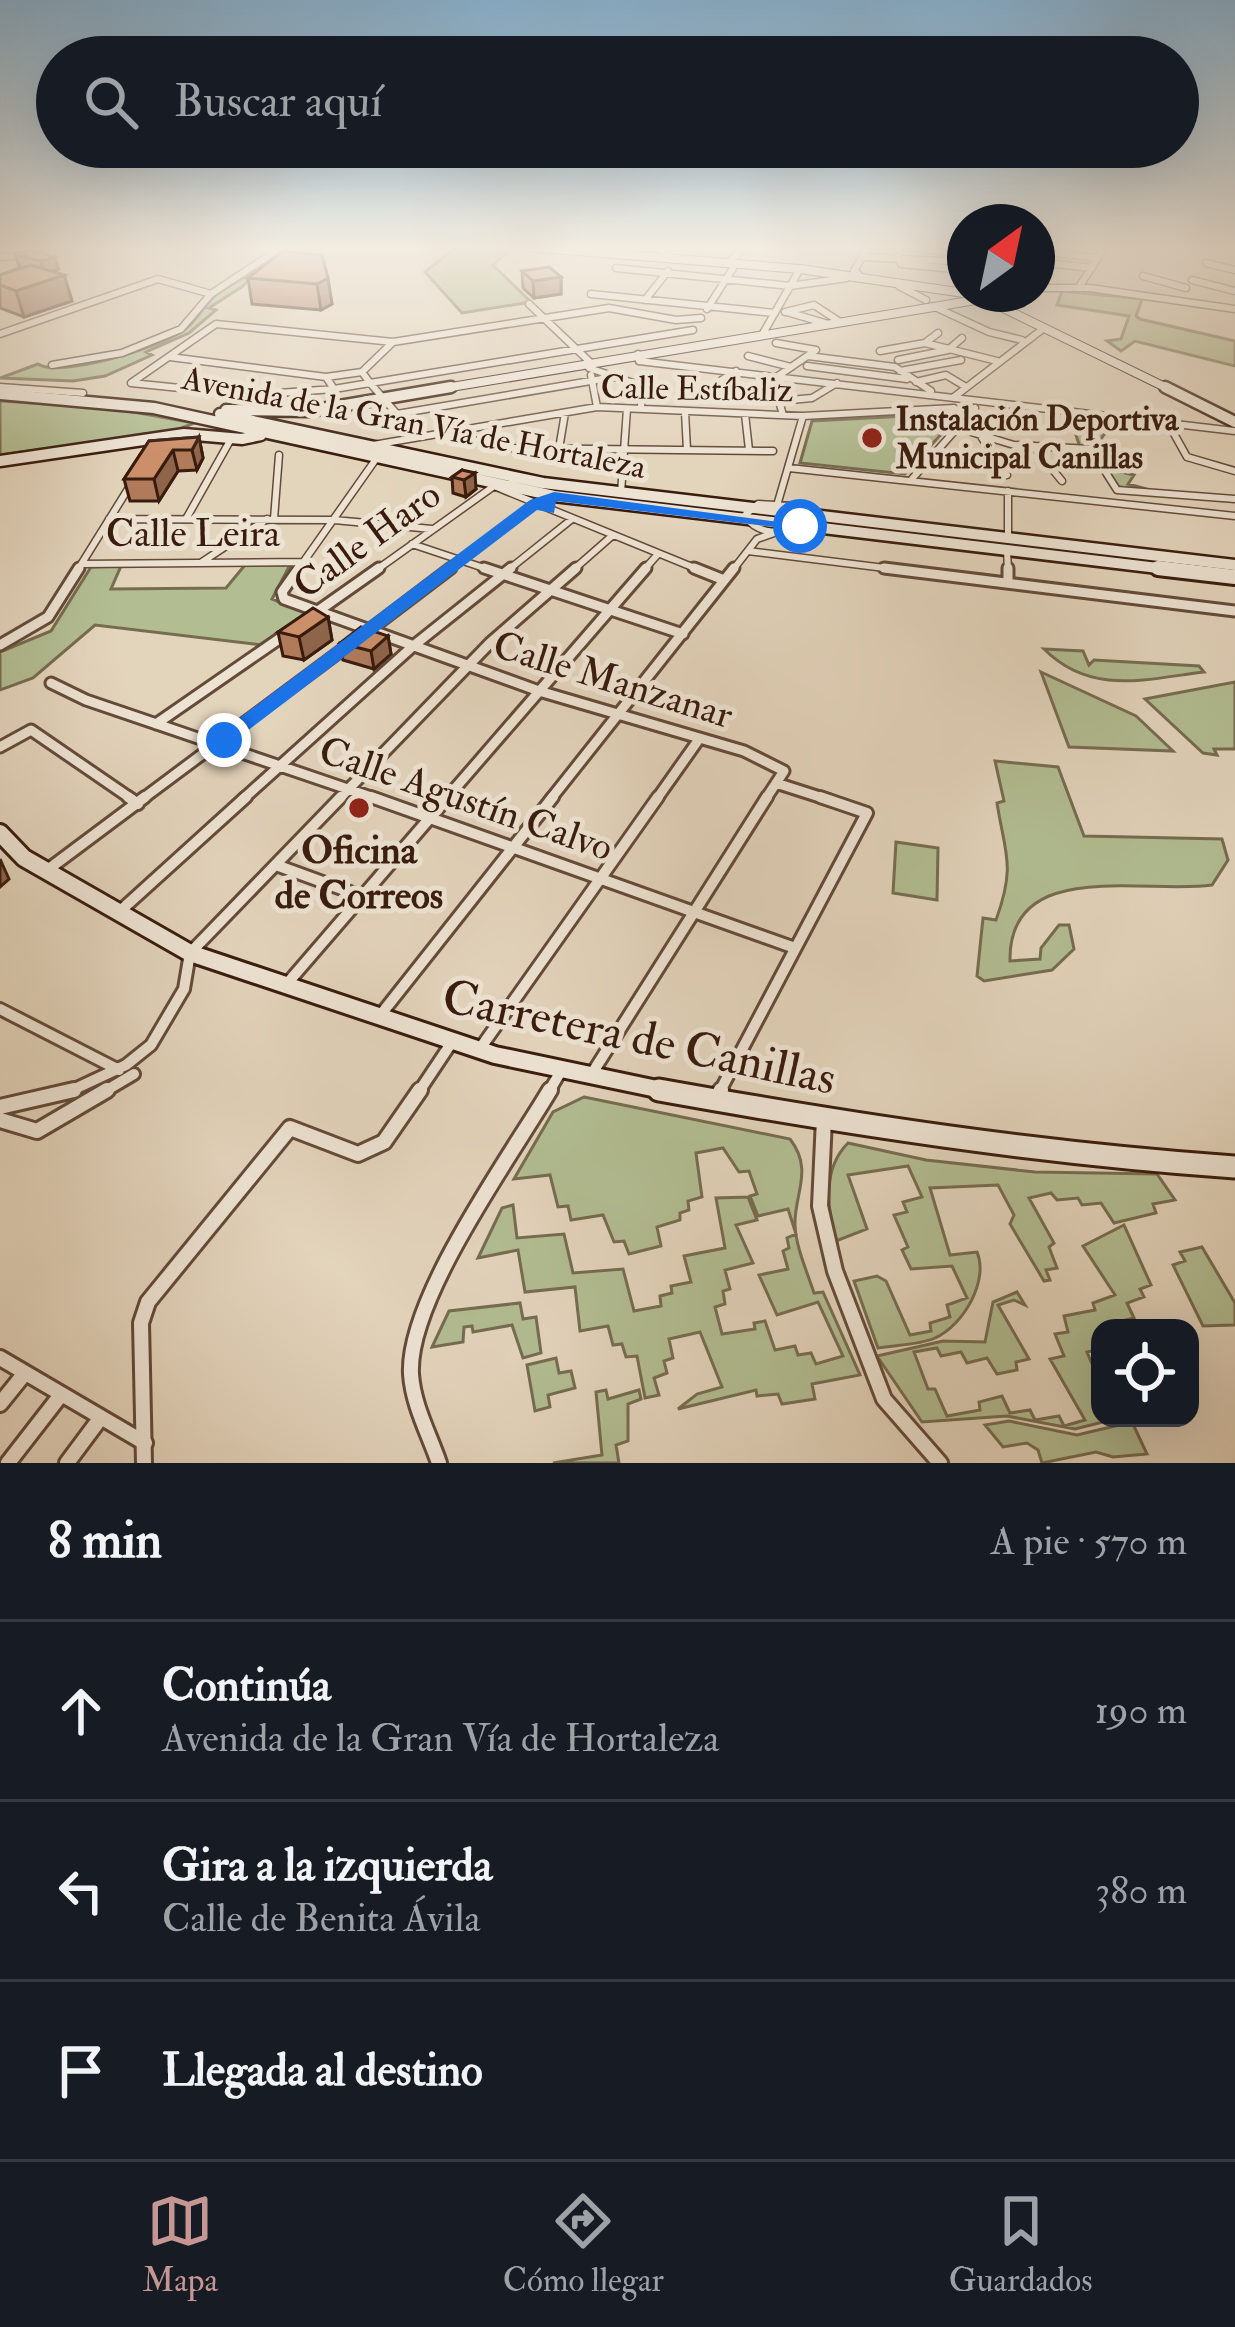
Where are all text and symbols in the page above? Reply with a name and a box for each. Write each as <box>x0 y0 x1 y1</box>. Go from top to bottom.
search box <box>36 36 1199 168</box>
icon: search <box>78 69 144 135</box>
text: Buscar aquí <box>174 74 382 130</box>
north arrow <box>947 204 1055 312</box>
street label: Avenida de la Gran Vía de Hortaleza <box>178 358 650 488</box>
street label: Calle Estíbaliz <box>600 367 794 411</box>
place label: Instalación Deportiva Municipal Canillas <box>895 399 1180 479</box>
marker: Instalación Deportiva Municipal Canillas <box>859 425 885 451</box>
street label: Calle Haro <box>284 470 450 610</box>
route start <box>773 499 827 553</box>
street label: Calle Leira <box>106 509 281 558</box>
street label: Calle Manzanar <box>487 620 739 740</box>
route end <box>197 713 251 767</box>
street label: Calle Agustín Calvo <box>313 726 619 872</box>
marker: Oficina de Correos <box>346 795 372 821</box>
place label: Oficina de Correos <box>275 826 443 920</box>
street label: Carretera de Canillas <box>437 967 841 1109</box>
map controls <box>1091 1319 1199 1427</box>
button: locate <box>1091 1319 1199 1427</box>
text: 8 min <box>48 1509 162 1573</box>
text: A pie · 570 m <box>991 1517 1187 1566</box>
text: Continúa <box>162 1658 331 1714</box>
icon: ahead <box>48 1678 114 1744</box>
text: 190 m <box>1095 1686 1187 1735</box>
text: Avenida de la Gran Vía de Hortaleza <box>162 1714 719 1763</box>
text: Gira a la izquierda <box>162 1838 492 1894</box>
icon: left <box>48 1858 114 1924</box>
text: 380 m <box>1095 1866 1187 1915</box>
text: Calle de Benita Ávila <box>162 1894 481 1943</box>
icon: arrive <box>48 2038 114 2104</box>
text: Llegada al destino <box>162 2043 483 2099</box>
tab: Mapa <box>142 2188 218 2301</box>
tab: Cómo llegar <box>503 2188 664 2301</box>
tab: Guardados <box>949 2188 1093 2301</box>

